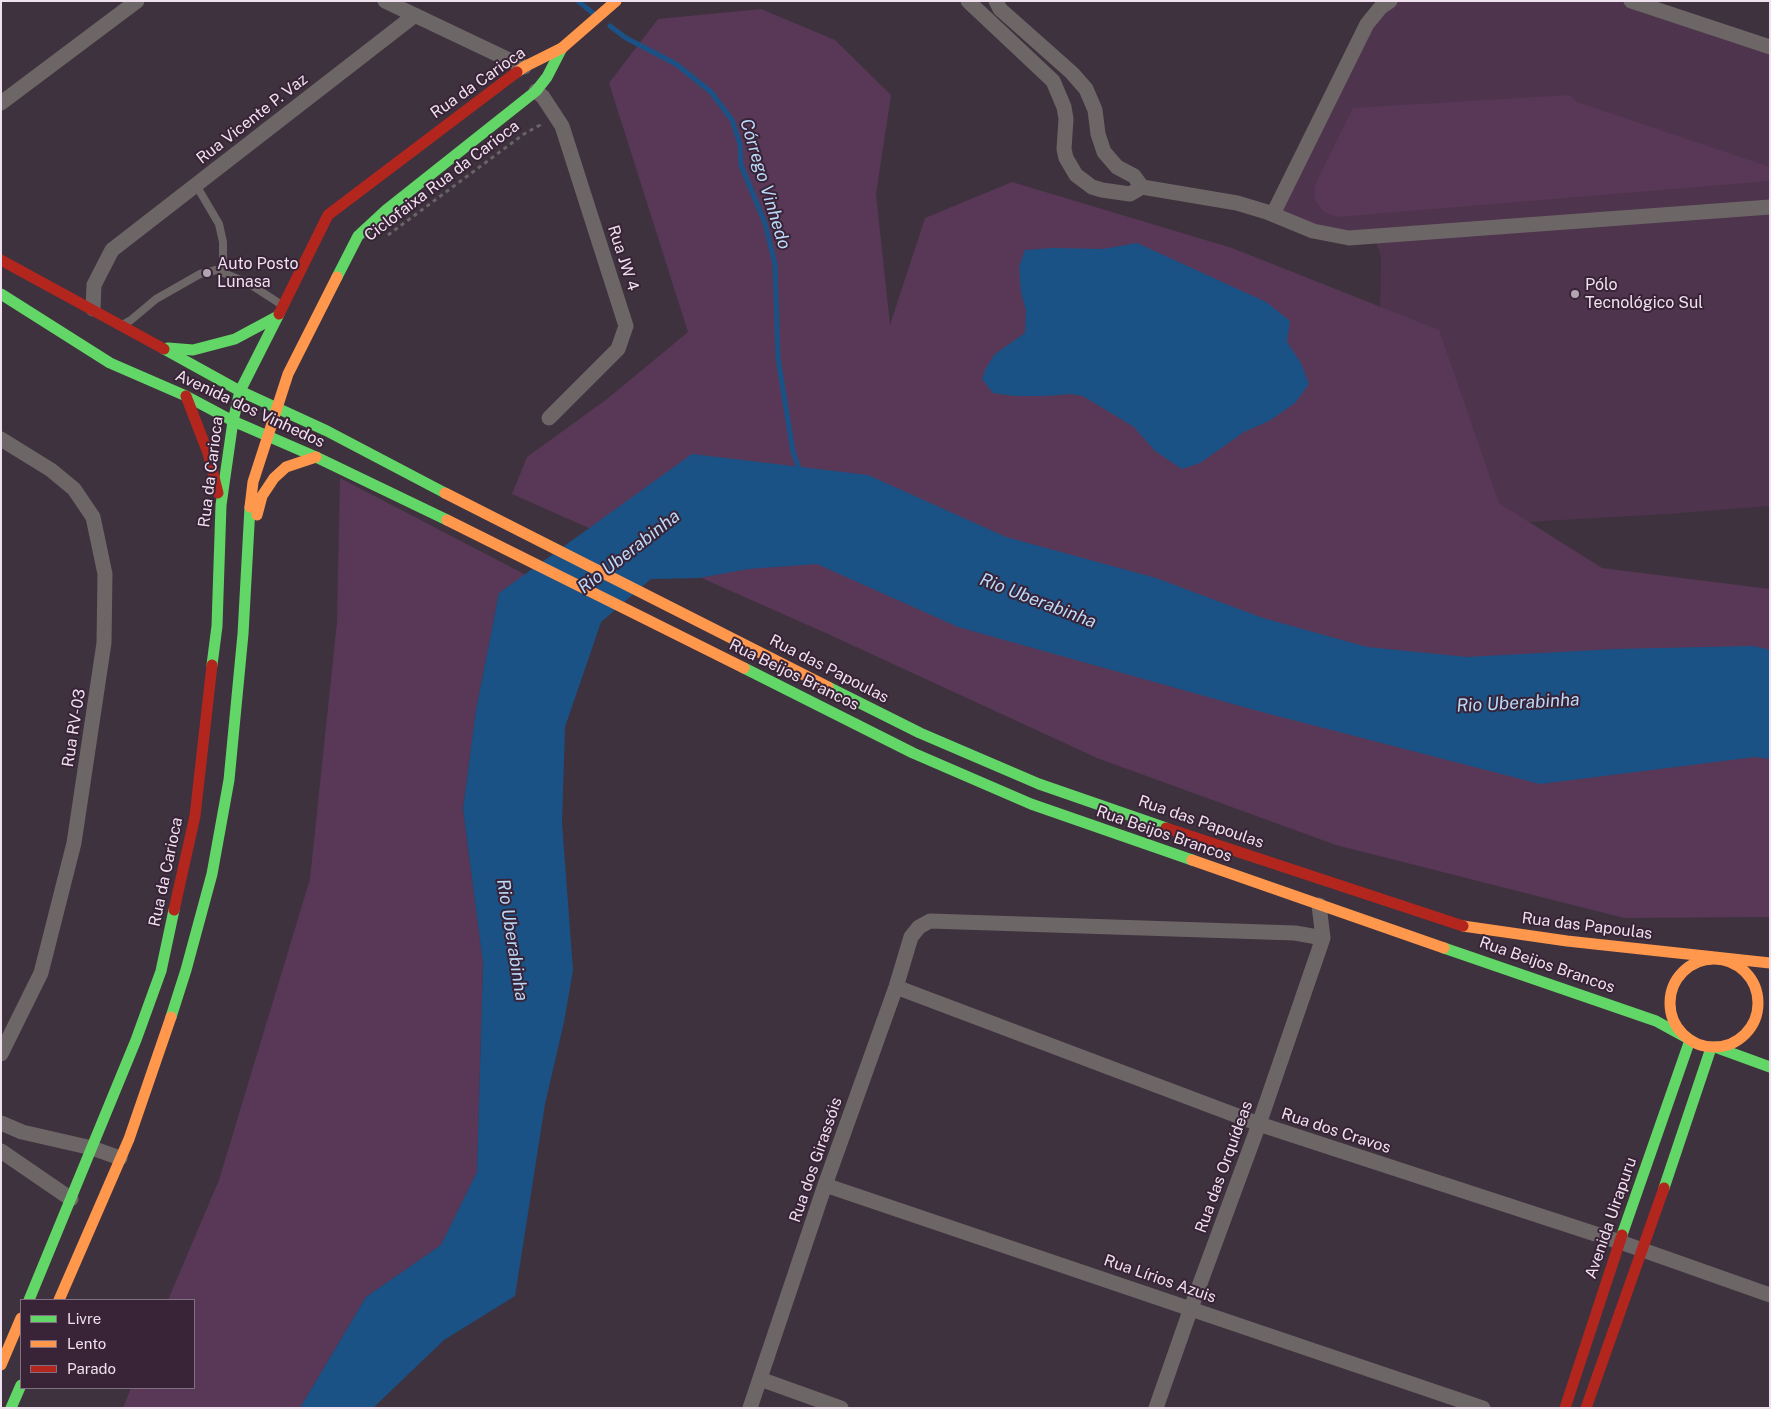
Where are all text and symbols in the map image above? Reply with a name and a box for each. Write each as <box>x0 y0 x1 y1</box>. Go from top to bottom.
street label: Rua da Carioca <box>427 43 529 123</box>
street label: Rua Vicente P. Vaz <box>193 70 311 168</box>
water label: Córrego Vinhedo <box>735 116 795 252</box>
street label: Ciclofaixa Rua da Carioca <box>361 117 523 245</box>
street label: Rua JW 4 <box>603 223 643 293</box>
place label: Auto Posto Lunasa <box>217 254 298 292</box>
marker: Auto Posto Lunasa <box>201 267 213 279</box>
place label: Pólo Tecnológico Sul <box>1585 275 1703 313</box>
marker: Pólo Tecnológico Sul <box>1569 288 1581 300</box>
street label: Avenida dos Vinhedos <box>172 366 328 452</box>
street label: Rua da Carioca <box>195 416 227 528</box>
water label: Rio Uberabinha <box>574 506 684 598</box>
water label: Rio Uberabinha <box>977 569 1099 633</box>
street label: Rua das Papoulas <box>766 631 892 707</box>
street label: Rua Beijos Brancos <box>726 635 862 715</box>
street label: Rua RV-03 <box>58 688 90 768</box>
water label: Rio Uberabinha <box>1456 689 1580 717</box>
street label: Rua das Papoulas <box>1136 792 1266 852</box>
street label: Rua Beijos Brancos <box>1094 802 1234 866</box>
street label: Rua da Carioca <box>145 815 187 929</box>
water label: Rio Uberabinha <box>492 877 532 1003</box>
street label: Rua das Papoulas <box>1521 908 1653 944</box>
street label: Rua Beijos Brancos <box>1477 933 1617 997</box>
street label: Rua dos Girassóis <box>786 1095 846 1225</box>
street label: Rua das Orquídeas <box>1191 1098 1257 1236</box>
street label: Rua dos Cravos <box>1279 1104 1393 1158</box>
street label: Avenida Uirapuru <box>1581 1155 1641 1281</box>
street label: Rua Lírios Azuis <box>1101 1251 1219 1307</box>
legend <box>20 1299 195 1389</box>
text: Livre <box>67 1310 101 1327</box>
text: Lento <box>67 1335 106 1352</box>
text: Parado <box>67 1360 116 1377</box>

